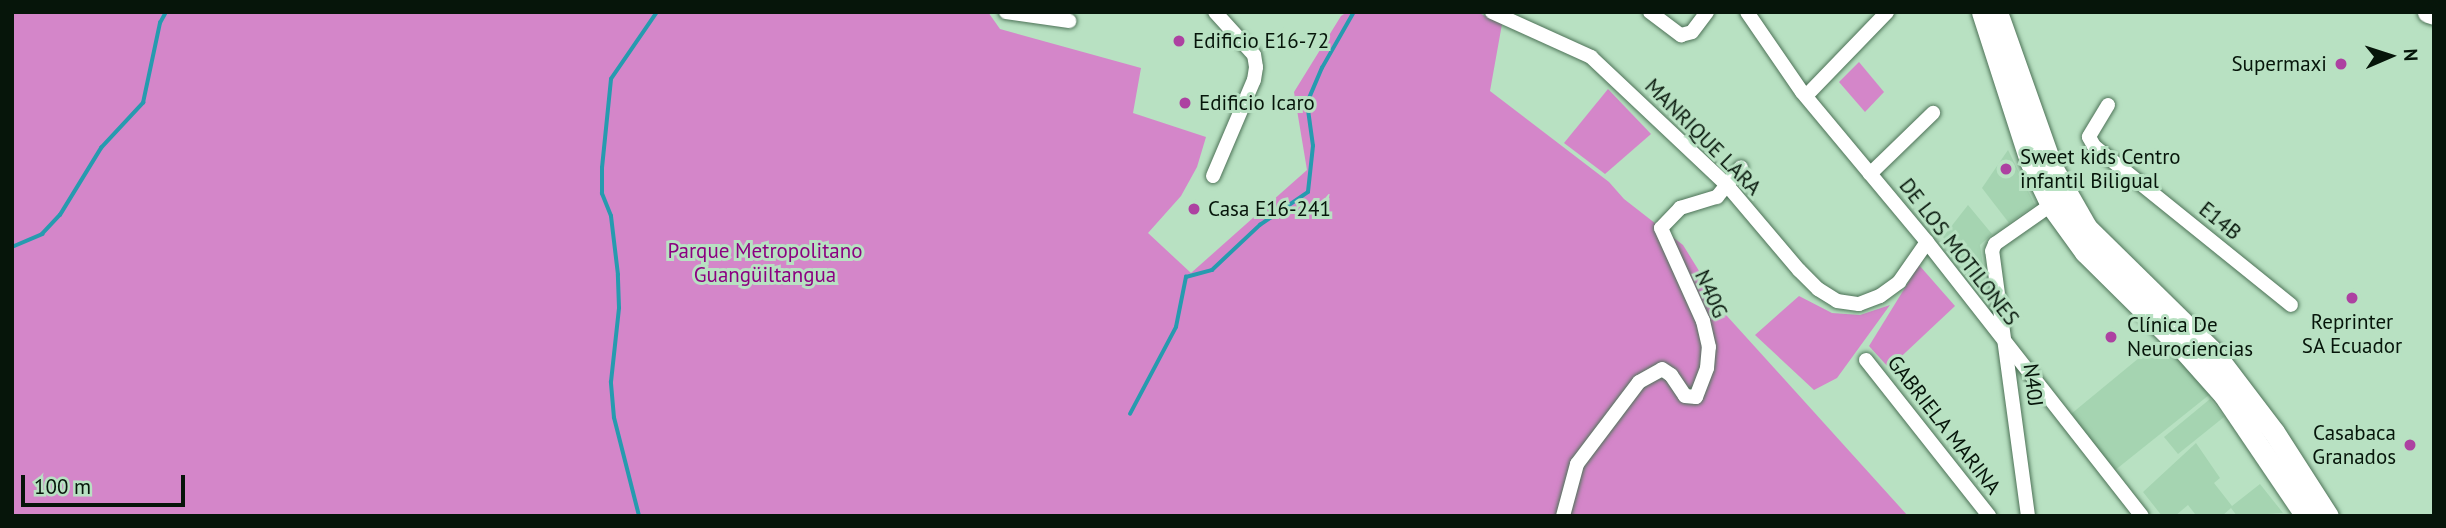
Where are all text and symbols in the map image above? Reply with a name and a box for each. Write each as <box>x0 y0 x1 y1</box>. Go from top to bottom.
north arrow <box>2355 21 2425 91</box>
place label: Edificio E16-72 <box>1193 28 1329 54</box>
marker: Edificio E16-72 <box>1171 33 1187 49</box>
text: N <box>2399 48 2423 62</box>
place label: Supermaxi <box>2231 51 2327 77</box>
marker: Supermaxi <box>2333 56 2349 72</box>
street label: MANRIQUE LARA <box>1640 74 1766 200</box>
place label: Edificio Icaro <box>1199 90 1315 116</box>
marker: Edificio Icaro <box>1177 95 1193 111</box>
place label: Sweet kids Centro infantil Biligual <box>2020 144 2181 194</box>
marker: Sweet kids Centro infantil Biligual <box>1998 161 2014 177</box>
street label: DE LOS MOTILONES <box>1894 174 2024 330</box>
place label: Casa E16-241 <box>1208 196 1331 222</box>
street label: E14B <box>2194 197 2246 245</box>
marker: Casa E16-241 <box>1186 201 1202 217</box>
park label: Parque Metropolitano Guangüiltangua <box>668 238 862 288</box>
street label: N40G <box>1689 266 1733 322</box>
marker: Reprinter SA Ecuador <box>2344 290 2360 306</box>
place label: Reprinter SA Ecuador <box>2301 309 2403 359</box>
place label: Clínica De Neurociencias <box>2127 312 2253 362</box>
marker: Clínica De Neurociencias <box>2101 327 2121 347</box>
street label: GABRIELA MARINA <box>1882 350 2006 500</box>
street label: N40J <box>2018 362 2048 408</box>
place label: Casabaca Granados <box>2312 420 2396 470</box>
marker: Casabaca Granados <box>2402 437 2418 453</box>
scale bar <box>24 462 189 506</box>
text: 100 m <box>34 473 91 500</box>

